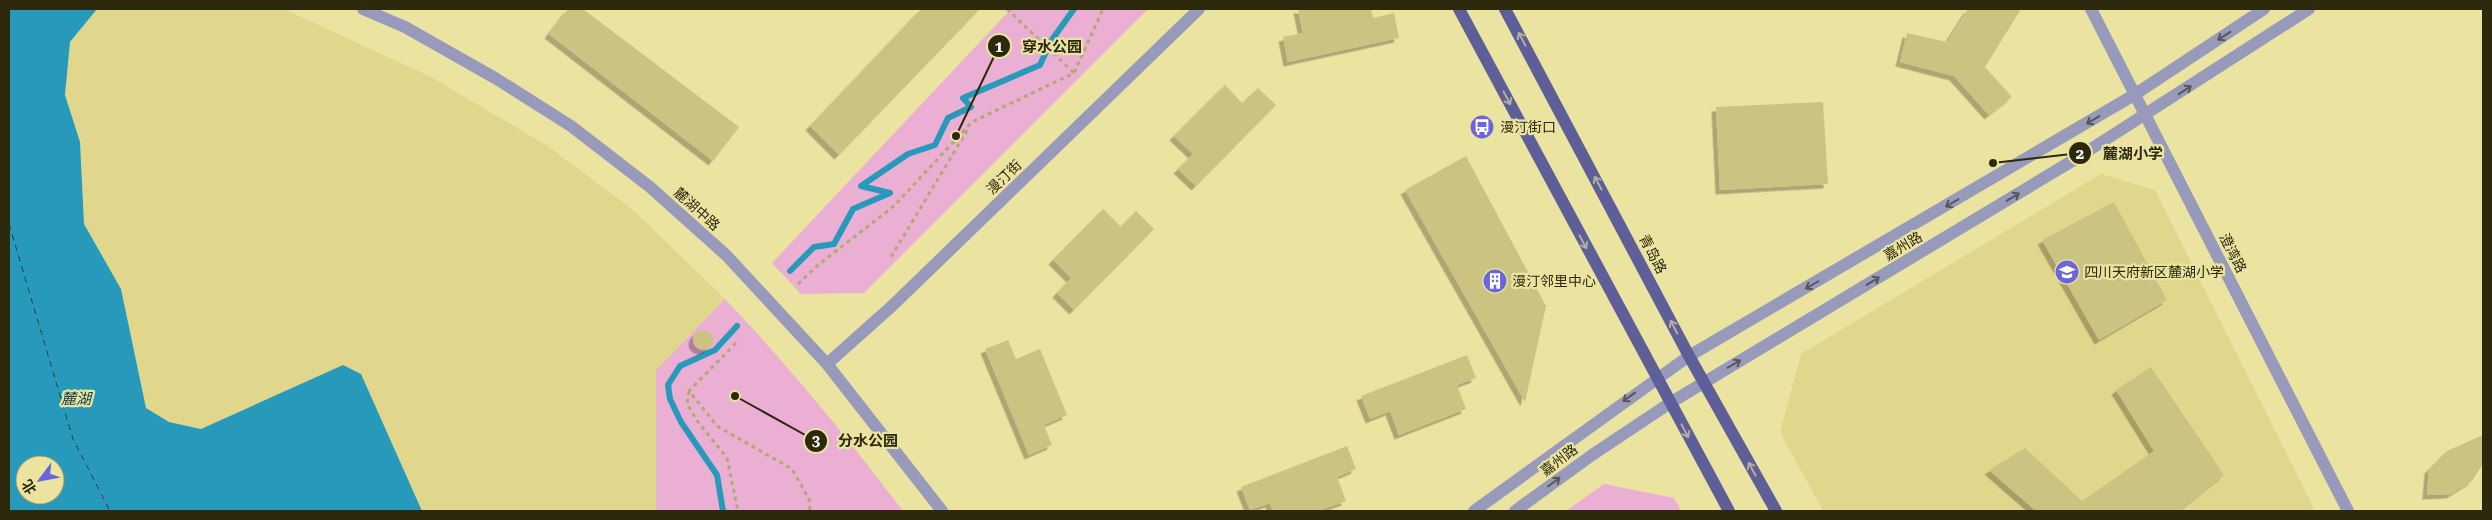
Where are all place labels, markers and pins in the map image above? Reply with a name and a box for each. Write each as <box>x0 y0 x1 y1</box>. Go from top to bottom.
callout: 穿水公园 <box>987 31 1092 61</box>
bus stop icon: 漫汀街口 <box>1469 114 1495 140</box>
place label: 漫汀街口 <box>1500 119 1556 135</box>
callout: 麓湖小学 <box>2068 138 2173 168</box>
school or university icon: 四川天府新区麓湖小学 <box>2054 259 2080 285</box>
place label: 四川天府新区麓湖小学 <box>2084 264 2224 280</box>
building icon: 漫汀邻里中心 <box>1482 268 1508 294</box>
place label: 漫汀邻里中心 <box>1512 273 1596 289</box>
callout: 分水公园 <box>803 426 908 456</box>

